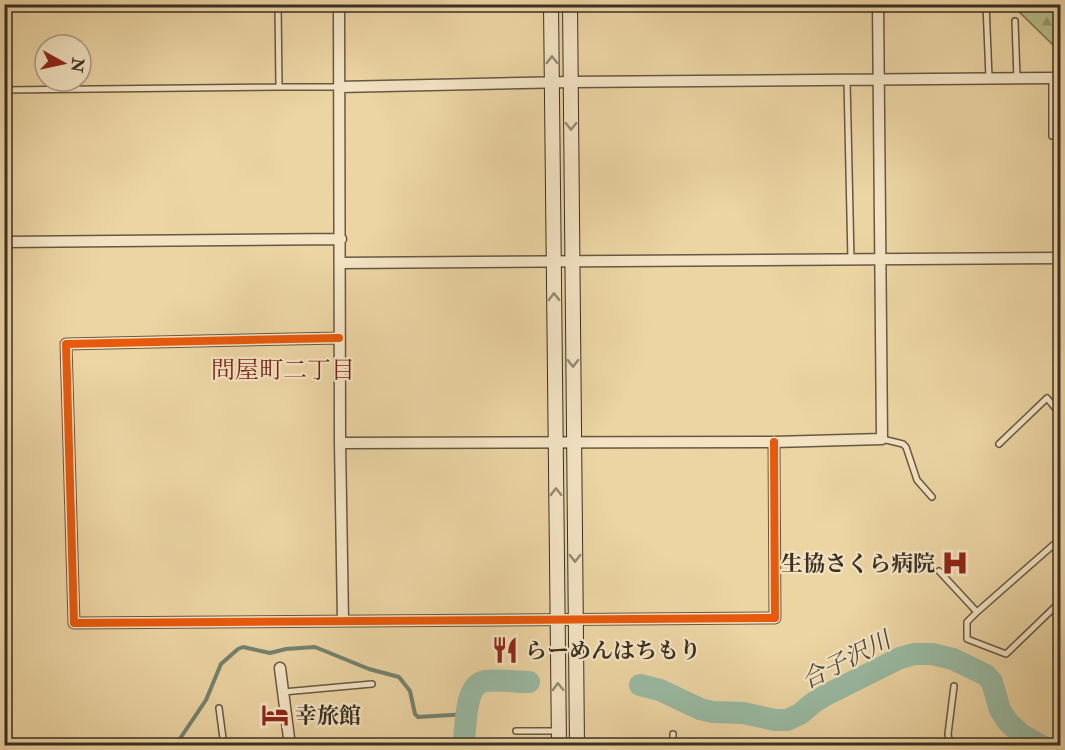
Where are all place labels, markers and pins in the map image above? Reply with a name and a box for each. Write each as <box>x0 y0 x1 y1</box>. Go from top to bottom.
hospital icon: 生協さくら病院 <box>940 548 970 578</box>
place label: 生協さくら病院 <box>781 550 935 578</box>
restaurant icon: らーめんはちもり <box>490 635 520 665</box>
place label: らーめんはちもり <box>525 637 701 665</box>
hotel icon: 幸旅館 <box>260 700 290 730</box>
place label: 幸旅館 <box>295 702 361 730</box>

